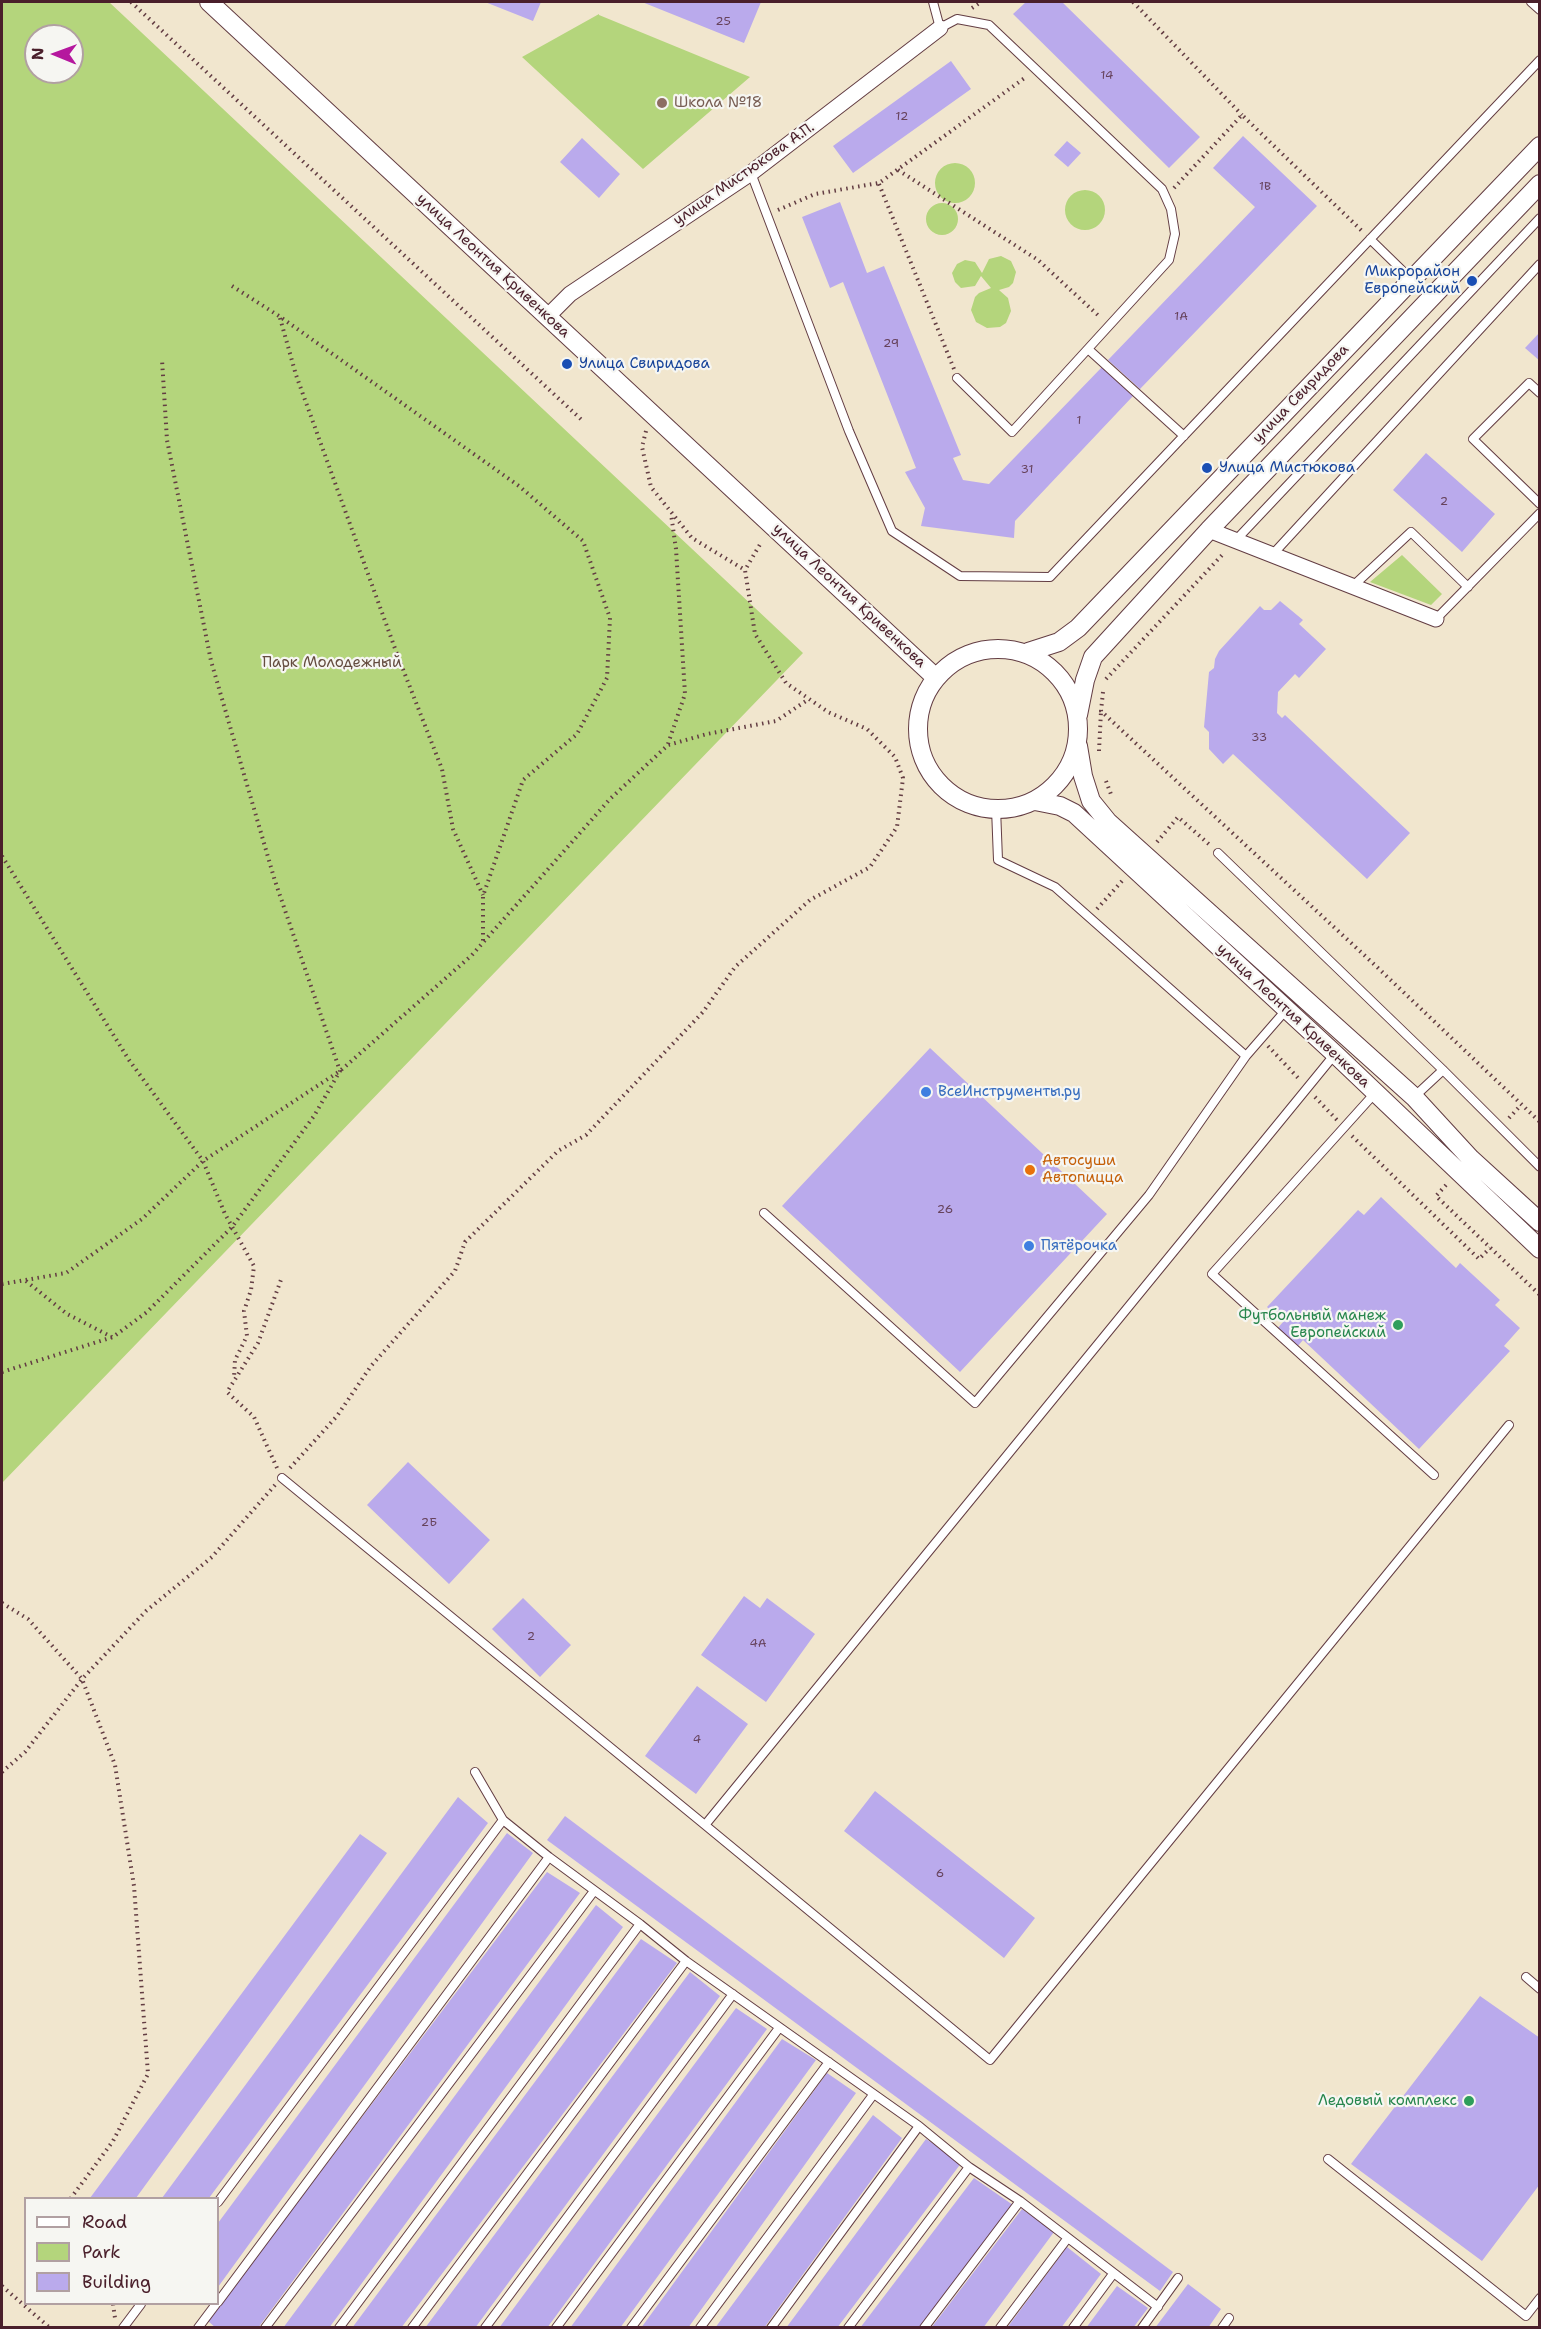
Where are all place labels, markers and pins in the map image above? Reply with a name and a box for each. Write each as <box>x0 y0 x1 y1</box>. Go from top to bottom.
place label: Школа №18 <box>674 94 762 112</box>
marker: Школа №18 <box>655 96 669 110</box>
place label: Микрорайон Европейский <box>1364 263 1460 298</box>
marker: Микрорайон Европейский <box>1465 274 1479 288</box>
place label: Улица Свиридова <box>579 355 710 373</box>
marker: Улица Свиридова <box>560 357 574 371</box>
place label: Улица Мистюкова <box>1219 459 1355 477</box>
marker: Улица Мистюкова <box>1200 461 1214 475</box>
place label: ВсеИнструменты.ру <box>938 1083 1081 1101</box>
marker: ВсеИнструменты.ру <box>919 1085 933 1099</box>
place label: Автосуши Автопицца <box>1042 1152 1123 1187</box>
marker: Автосуши Автопицца <box>1023 1163 1037 1177</box>
place label: Пятёрочка <box>1041 1237 1117 1255</box>
marker: Пятёрочка <box>1022 1239 1036 1253</box>
place label: Футбольный манеж Европейский <box>1239 1307 1386 1342</box>
marker: Футбольный манеж Европейский <box>1391 1318 1405 1332</box>
place label: Ледовый комплекс <box>1318 2092 1457 2110</box>
marker: Ледовый комплекс <box>1462 2094 1476 2108</box>

